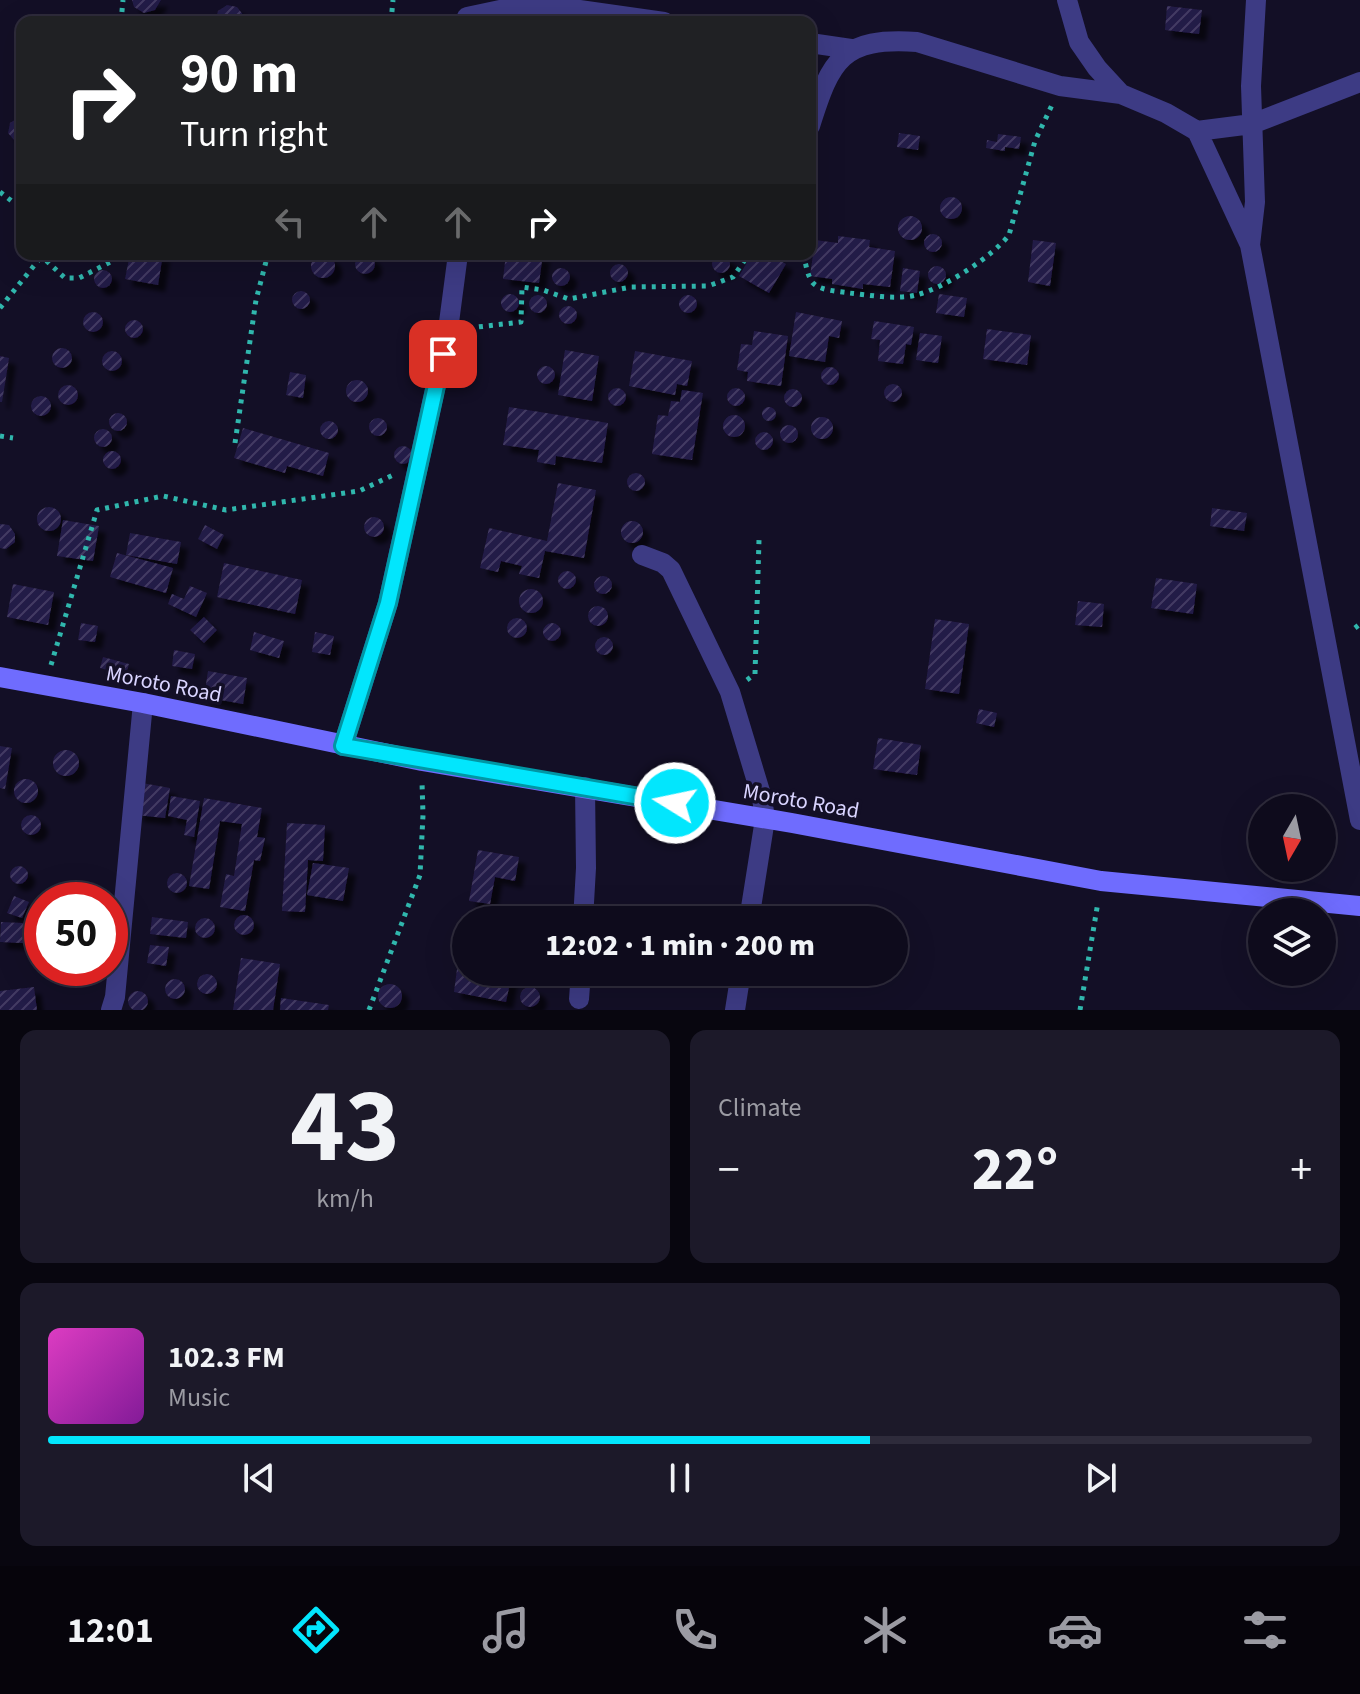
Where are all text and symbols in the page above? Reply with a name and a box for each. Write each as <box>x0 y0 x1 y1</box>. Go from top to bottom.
text: 90 m <box>180 35 298 114</box>
icon: right <box>48 48 152 152</box>
text: Turn right <box>180 109 328 160</box>
icon: left <box>268 200 312 244</box>
icon: ahead <box>352 200 396 244</box>
icon: ahead <box>436 200 480 244</box>
icon: right <box>520 200 564 244</box>
pin <box>409 320 477 388</box>
icon: arrive <box>421 332 465 376</box>
street label: Moroto Road <box>103 657 225 711</box>
position arrow <box>633 761 717 845</box>
street label: Moroto Road <box>740 775 862 827</box>
north arrow <box>1248 794 1336 882</box>
map controls <box>1248 794 1336 986</box>
speed limit sign: 50 <box>24 882 128 986</box>
button: layers <box>1248 898 1336 986</box>
text: 12:02 · 1 min · 200 m <box>545 924 815 967</box>
text: 43 <box>290 1054 400 1202</box>
text: Climate <box>718 1089 802 1126</box>
text: 22° <box>972 1128 1058 1213</box>
text: − <box>718 1139 740 1202</box>
text: + <box>1290 1139 1312 1202</box>
text: km/h <box>316 1180 374 1217</box>
text: 102.3 FM <box>168 1336 285 1379</box>
text: Music <box>168 1379 230 1416</box>
icon: previous <box>237 1456 281 1500</box>
icon: pause <box>658 1456 702 1500</box>
icon: next <box>1079 1456 1123 1500</box>
icon: directions <box>288 1602 344 1658</box>
icon: music <box>478 1602 534 1658</box>
icon: phone <box>667 1602 723 1658</box>
icon: climate <box>857 1602 913 1658</box>
icon: car <box>1047 1602 1103 1658</box>
icon: filters <box>1237 1602 1293 1658</box>
text: 12:01 <box>67 1605 154 1656</box>

